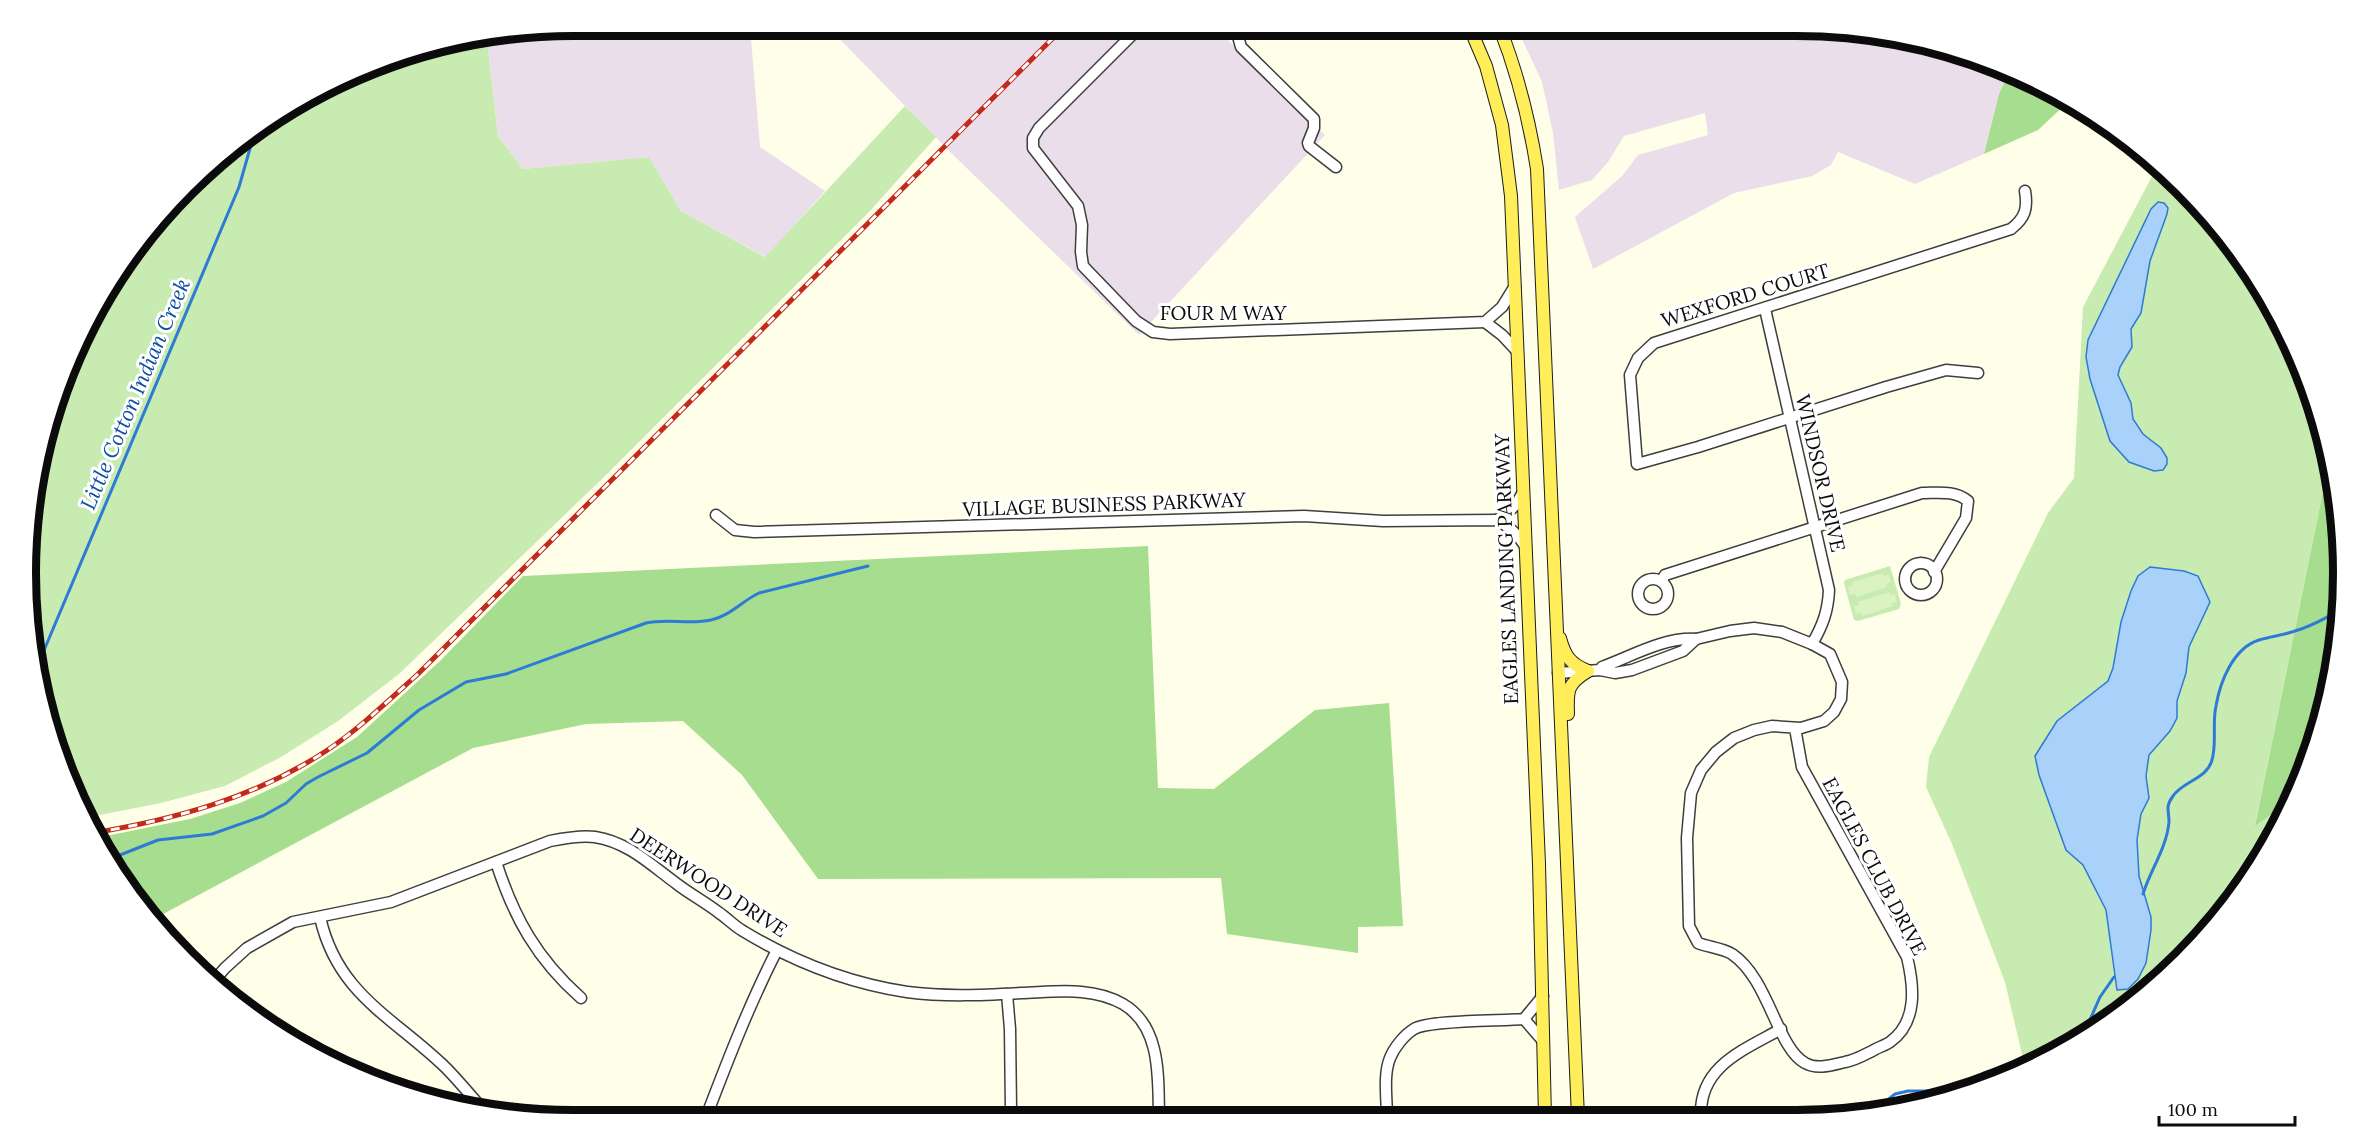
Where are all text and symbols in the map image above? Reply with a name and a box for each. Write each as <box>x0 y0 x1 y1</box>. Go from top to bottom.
street label: WEXFORD COURT <box>1658 257 1832 332</box>
water label: Little Cotton Indian Creek <box>74 274 196 514</box>
street label: FOUR M WAY <box>1160 300 1287 325</box>
street label: WINDSOR DRIVE <box>1791 392 1851 554</box>
street label: EAGLES LANDING PARKWAY <box>1489 433 1523 705</box>
street label: VILLAGE BUSINESS PARKWAY <box>961 487 1246 521</box>
street label: EAGLES CLUB DRIVE <box>1817 773 1933 959</box>
street label: DEERWOOD DRIVE <box>626 822 792 942</box>
scale bar <box>2159 1089 2296 1127</box>
text: 100 m <box>2168 1098 2218 1121</box>

